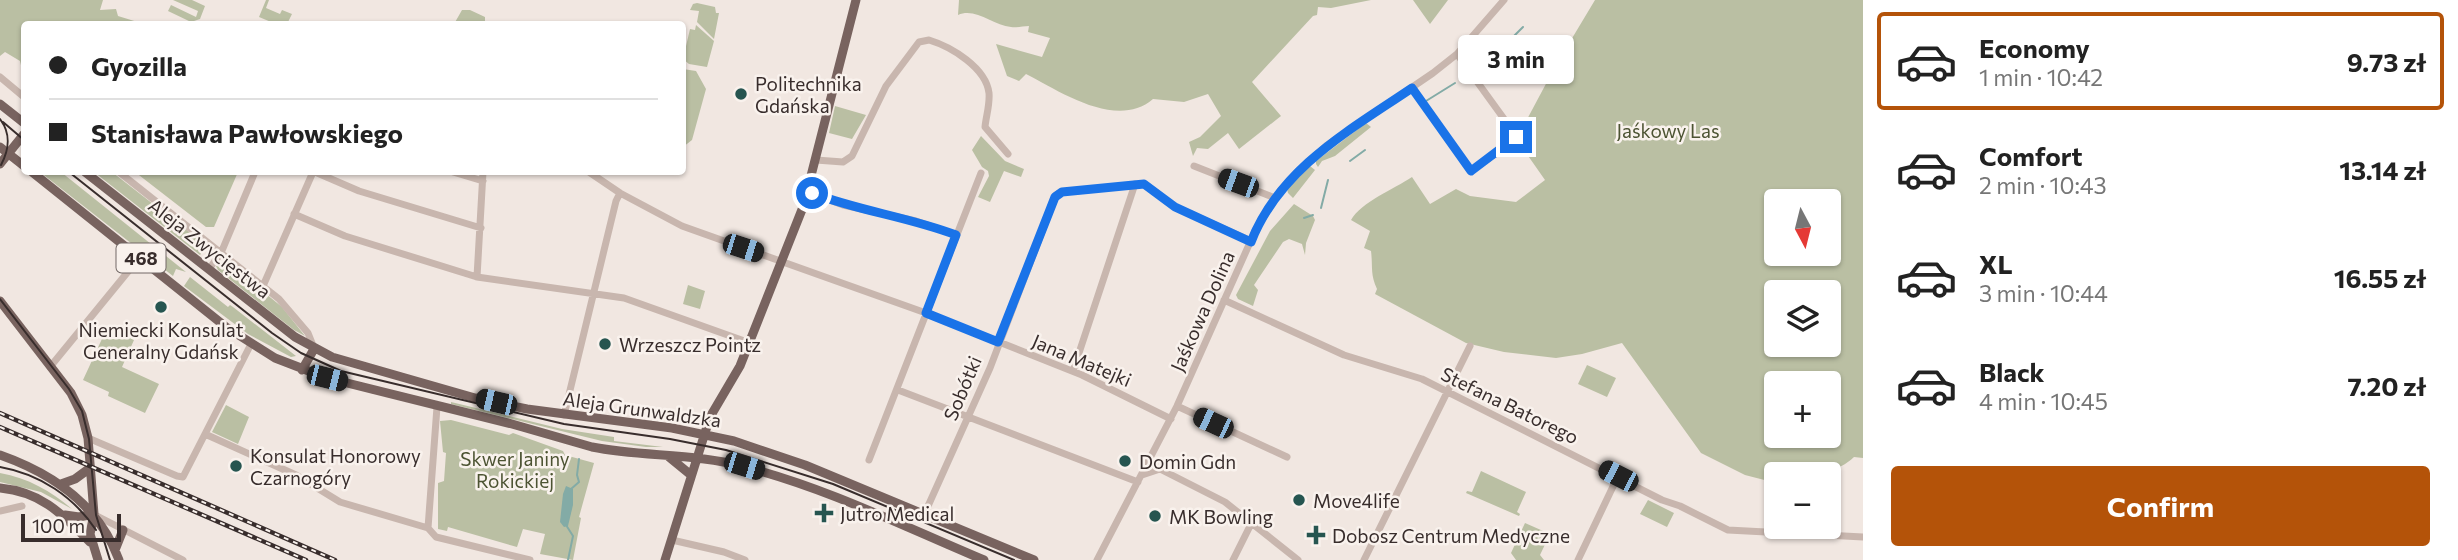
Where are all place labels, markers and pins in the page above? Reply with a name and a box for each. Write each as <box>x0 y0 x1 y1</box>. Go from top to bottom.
place label: Politechnika Gdańska <box>755 72 862 117</box>
marker: Politechnika Gdańska <box>733 86 749 102</box>
marker: Niemiecki Konsulat Generalny Gdańsk <box>153 299 169 315</box>
place label: Niemiecki Konsulat Generalny Gdańsk <box>78 318 244 363</box>
place label: Wrzeszcz Pointz <box>619 333 761 356</box>
marker: Wrzeszcz Pointz <box>597 336 613 352</box>
place label: Konsulat Honorowy Czarnogóry <box>250 444 421 489</box>
place label: Domin Gdn <box>1139 450 1236 473</box>
marker: Domin Gdn <box>1117 453 1133 469</box>
marker: Konsulat Honorowy Czarnogóry <box>228 458 244 474</box>
place label: Move4life <box>1313 489 1400 512</box>
marker: Move4life <box>1291 492 1307 508</box>
place label: Jutro Medical <box>840 502 954 525</box>
marker: Jutro Medical <box>814 503 834 523</box>
place label: MK Bowling <box>1169 505 1273 528</box>
marker: MK Bowling <box>1147 508 1163 524</box>
place label: Dobosz Centrum Medyczne <box>1332 524 1570 547</box>
marker: Dobosz Centrum Medyczne <box>1306 525 1326 545</box>

